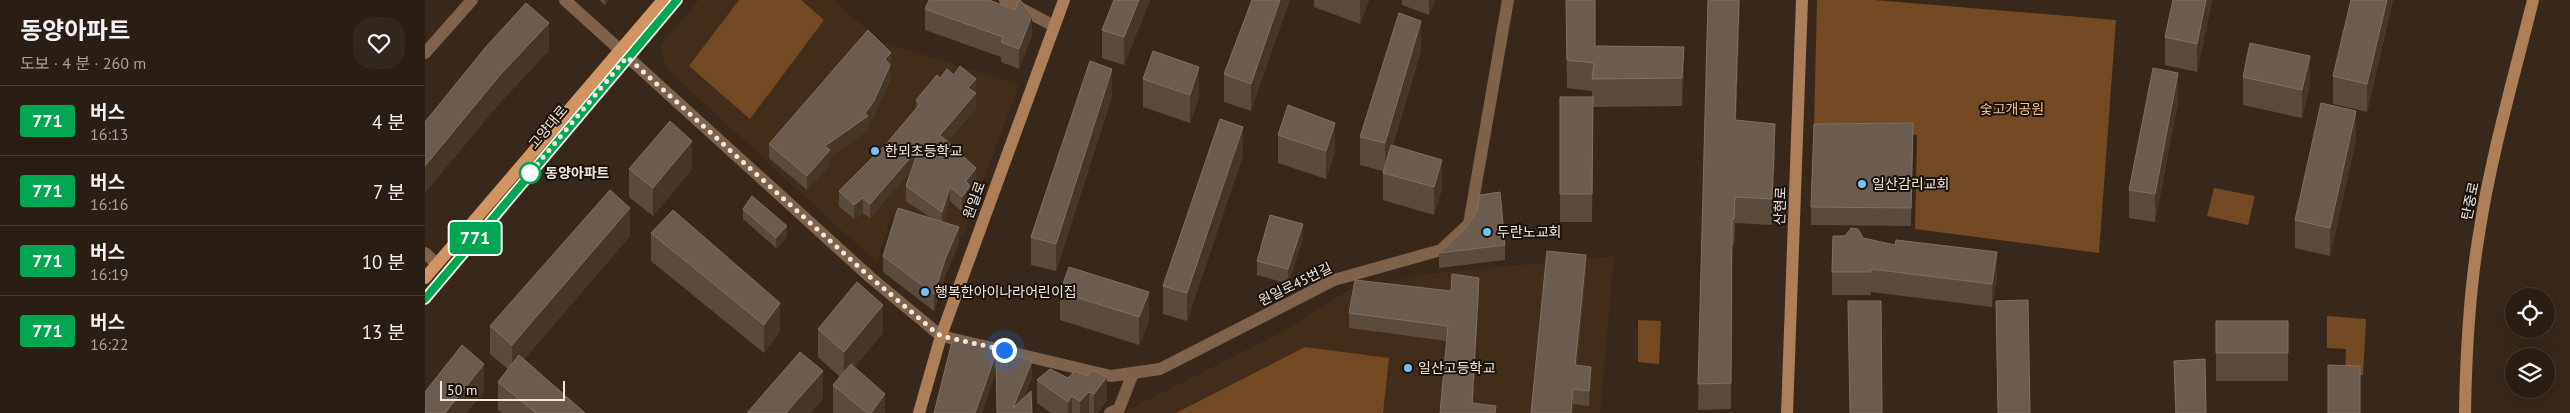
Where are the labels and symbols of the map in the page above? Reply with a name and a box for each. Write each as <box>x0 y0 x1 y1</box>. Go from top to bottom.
park label: 숯고개공원 <box>1980 100 2044 118</box>
street label: 고양대로 <box>525 101 572 153</box>
place label: 한뫼초등학교 <box>885 142 962 160</box>
marker: 한뫼초등학교 <box>869 145 881 157</box>
marker: 동양아파트 <box>519 162 541 184</box>
place label: 동양아파트 <box>545 164 610 182</box>
place label: 일산감리교회 <box>1872 175 1949 193</box>
marker: 일산감리교회 <box>1856 178 1868 190</box>
street label: 원일로 <box>959 179 989 221</box>
street label: 탄중로 <box>2457 180 2483 222</box>
street label: 산현로 <box>1770 186 1790 226</box>
line badge: 771 <box>446 222 504 254</box>
place label: 두란노교회 <box>1497 223 1561 241</box>
marker: 두란노교회 <box>1481 226 1493 238</box>
street label: 원일로45번길 <box>1255 258 1335 310</box>
place label: 행복한아이나라어린이집 <box>935 283 1077 301</box>
marker: 행복한아이나라어린이집 <box>919 286 931 298</box>
your location <box>992 338 1017 363</box>
place label: 일산고등학교 <box>1418 359 1495 377</box>
marker: 일산고등학교 <box>1402 362 1414 374</box>
scale bar <box>440 378 565 401</box>

